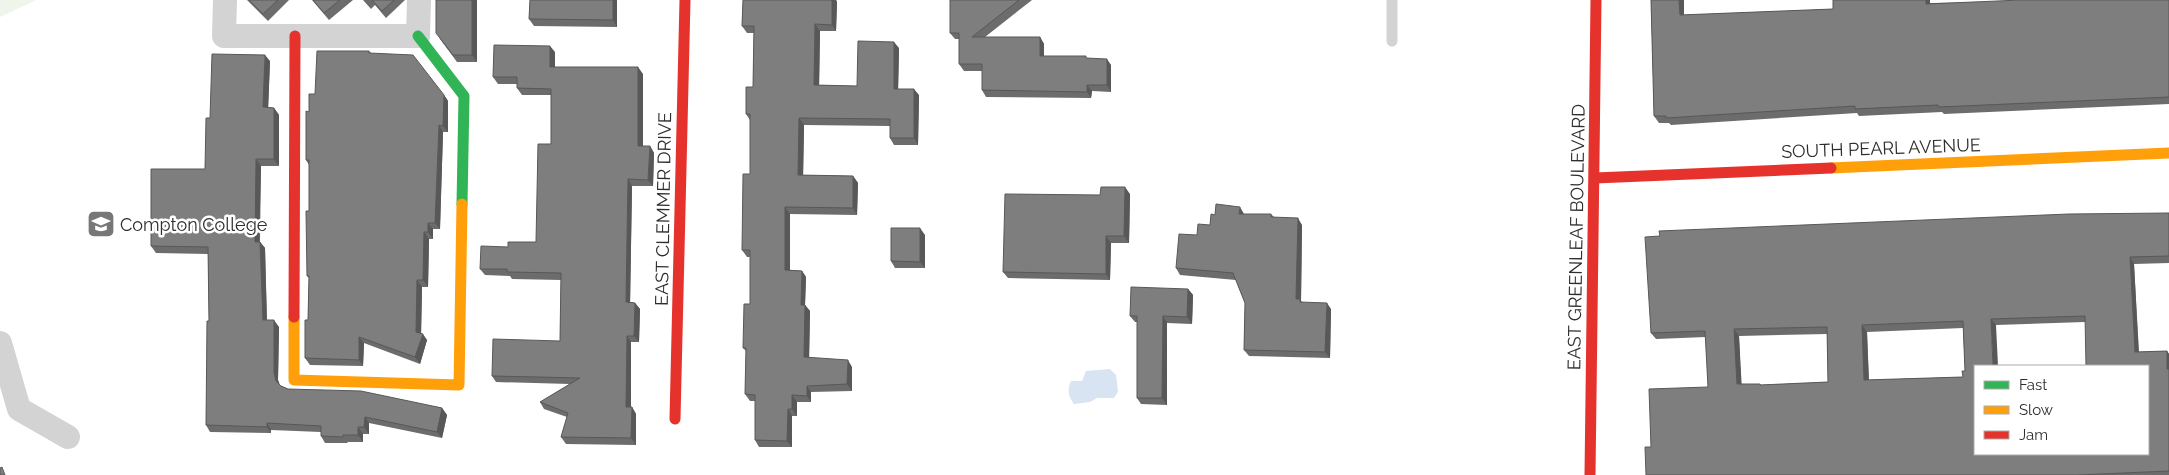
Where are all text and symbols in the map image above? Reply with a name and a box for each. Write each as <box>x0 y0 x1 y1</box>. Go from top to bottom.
street label: EAST GREENLEAF BOULEVARD <box>1563 104 1589 370</box>
street label: EAST CLEMMER DRIVE <box>651 112 675 306</box>
street label: SOUTH PEARL AVENUE <box>1781 134 1981 162</box>
school or university icon: Compton College <box>86 209 116 239</box>
place label: Compton College <box>120 214 268 235</box>
legend <box>1974 365 2149 455</box>
text: Fast <box>2019 376 2047 394</box>
text: Slow <box>2019 401 2053 419</box>
text: Jam <box>2019 426 2048 444</box>

